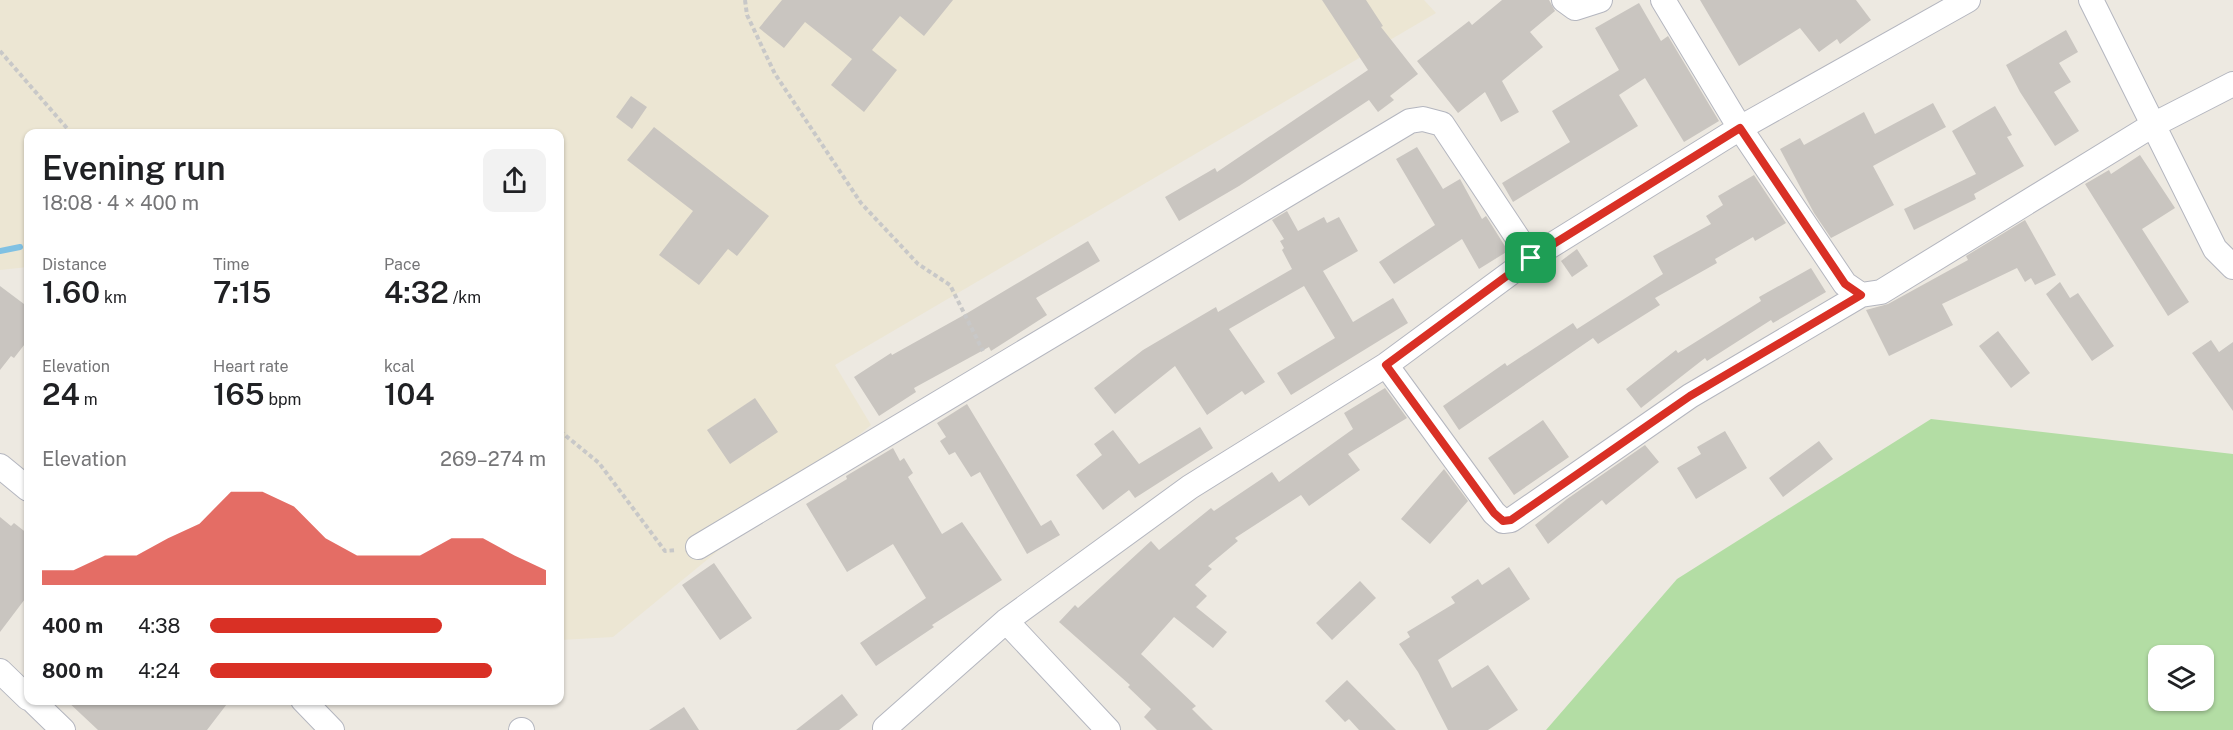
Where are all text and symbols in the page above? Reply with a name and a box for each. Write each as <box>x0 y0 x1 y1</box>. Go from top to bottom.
text: Evening run <box>42 149 225 187</box>
button: share <box>483 149 546 212</box>
text: 18:08 · 4 × 400 m <box>42 191 199 215</box>
pin <box>1505 232 1556 283</box>
icon: arrive <box>1514 241 1547 274</box>
text: Distance <box>42 255 107 274</box>
text: Time <box>213 255 249 274</box>
text: Pace <box>384 255 421 274</box>
text: 1.60 <box>42 274 100 310</box>
text: 7:15 <box>213 274 271 310</box>
text: 4:32 <box>384 274 449 310</box>
text: km <box>100 288 127 307</box>
text: /km <box>449 288 481 307</box>
text: Elevation <box>42 357 110 376</box>
text: Heart rate <box>213 357 289 376</box>
text: kcal <box>384 357 415 376</box>
text: 24 <box>42 376 80 412</box>
text: 165 <box>213 376 265 412</box>
text: 104 <box>384 376 435 412</box>
text: m <box>80 390 98 409</box>
text: bpm <box>265 390 301 409</box>
text: Elevation <box>42 447 127 471</box>
text: 269–274 m <box>440 447 546 471</box>
text: 400 m <box>42 614 103 638</box>
text: 4:38 <box>138 614 181 638</box>
map controls <box>2148 645 2214 711</box>
button: layers <box>2148 645 2214 711</box>
text: 800 m <box>42 659 104 683</box>
text: 4:24 <box>138 659 180 683</box>

